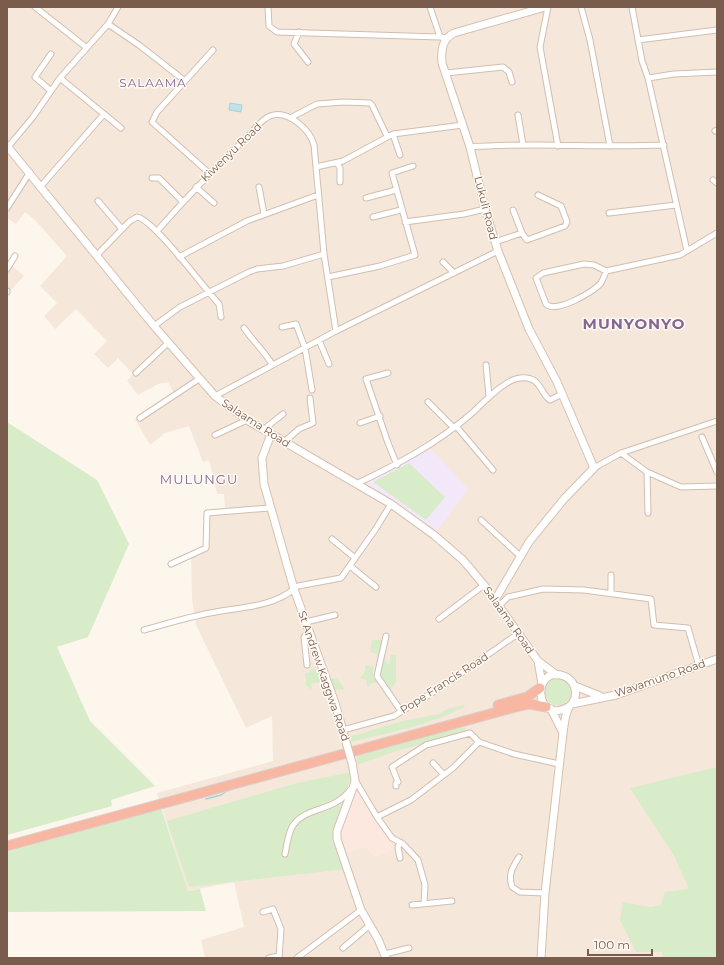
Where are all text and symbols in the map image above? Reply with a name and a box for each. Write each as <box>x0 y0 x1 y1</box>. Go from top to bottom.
district label: SALAAMA <box>119 75 187 90</box>
street label: Kiwenyu Road <box>198 119 264 185</box>
street label: Lukuli Road <box>471 175 501 241</box>
district label: MUNYONYO <box>583 314 685 333</box>
street label: Salaama Road <box>219 396 293 450</box>
district label: MULUNGU <box>160 471 238 487</box>
street label: Salaama Road <box>481 584 537 656</box>
street label: St Andrew Kaggwa Road <box>295 609 353 743</box>
street label: Pope Francis Road <box>397 649 491 717</box>
street label: Wavamuno Road <box>613 656 707 700</box>
scale bar <box>588 931 652 957</box>
text: 100 m <box>594 937 630 952</box>

